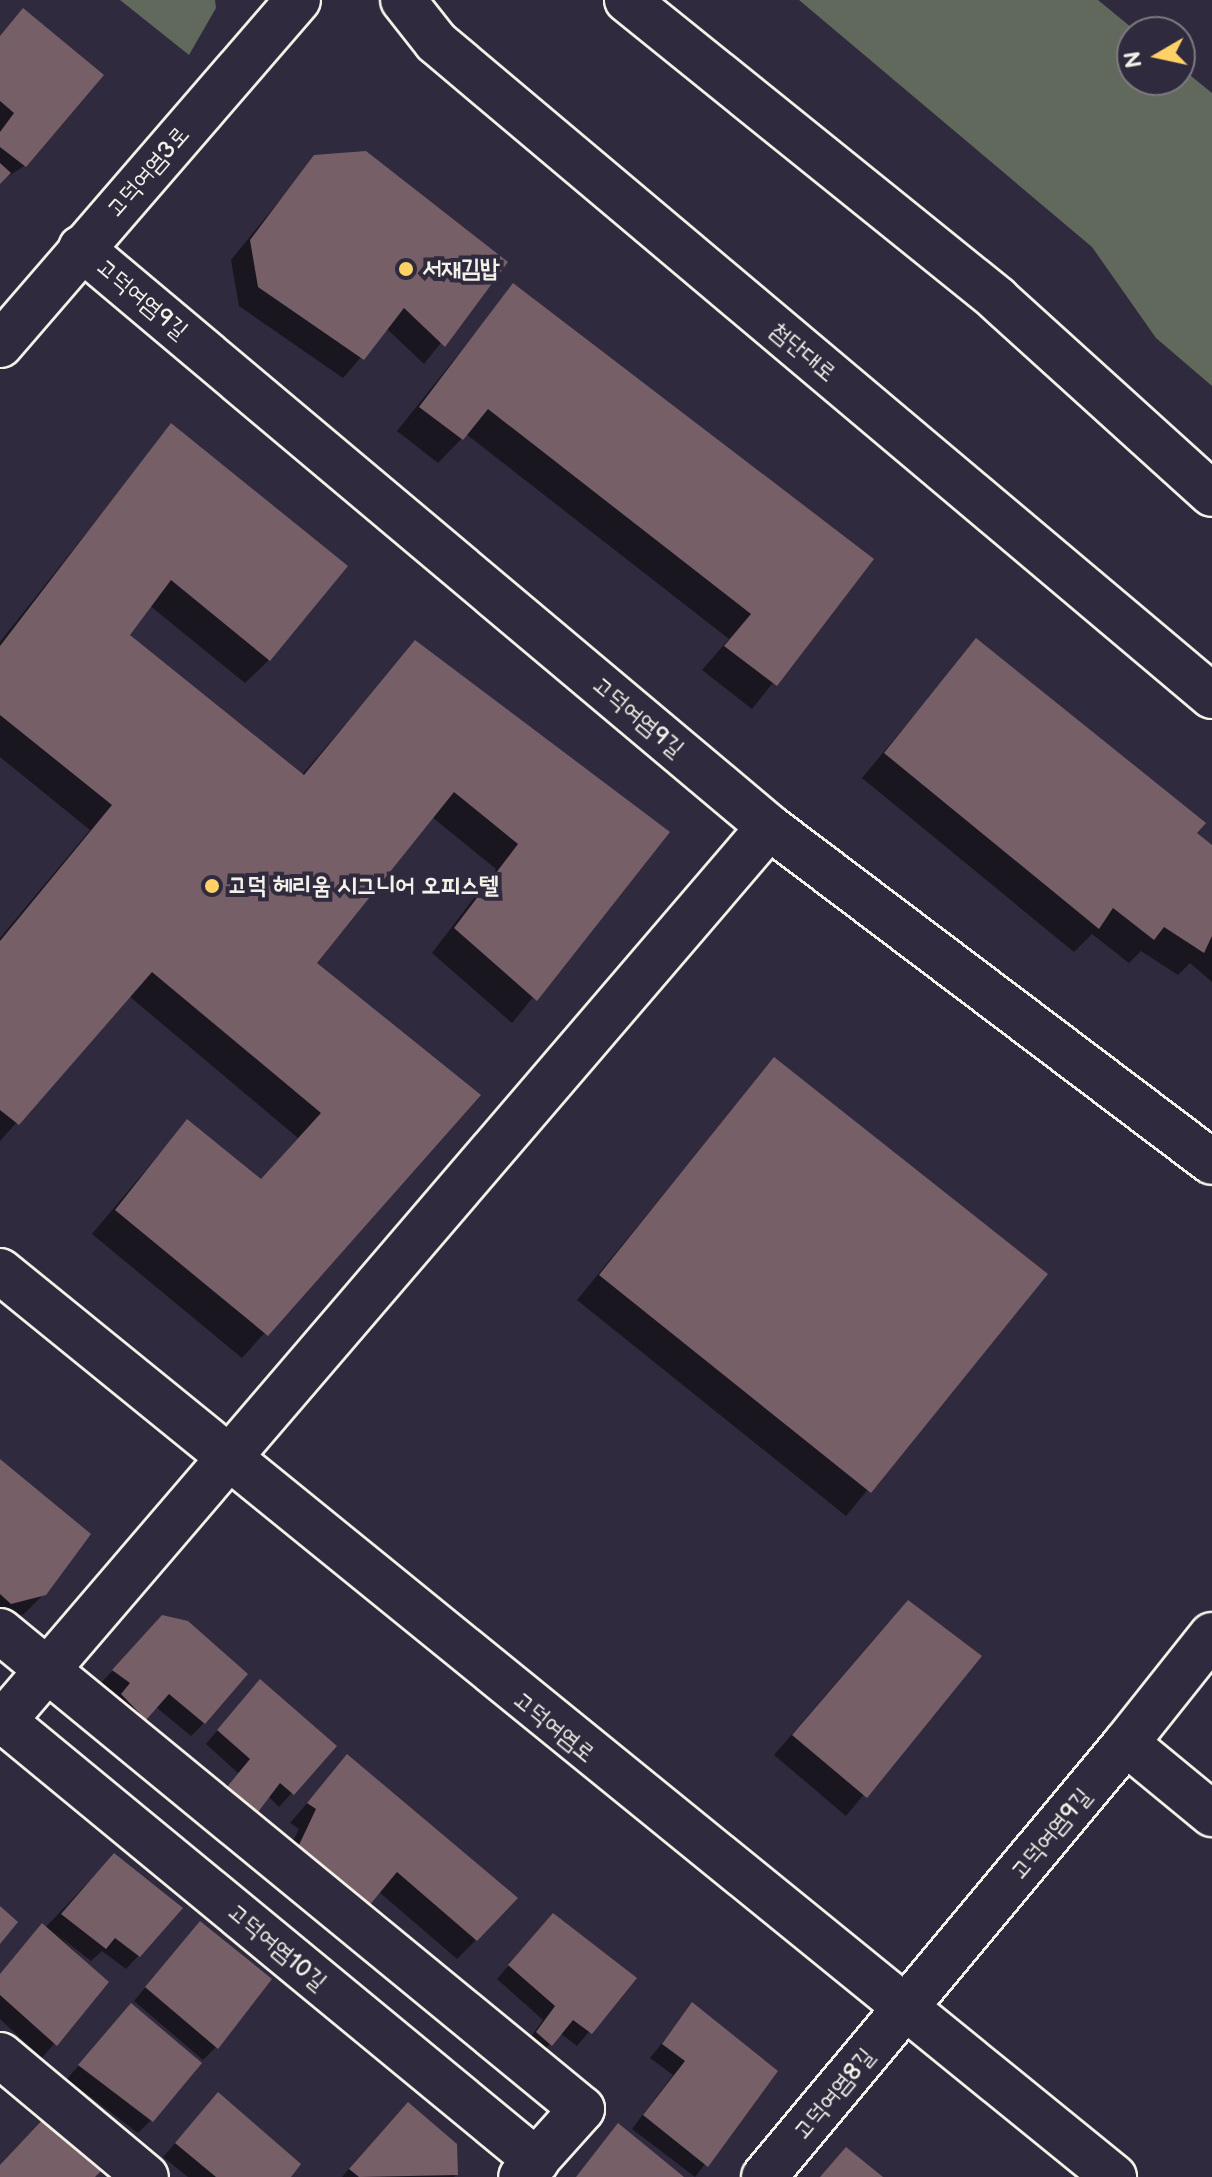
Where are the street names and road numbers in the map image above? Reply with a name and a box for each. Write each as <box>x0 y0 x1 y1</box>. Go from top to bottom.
street label: 고덕여염3로 <box>101 121 195 223</box>
street label: 고덕여염9길 <box>90 252 194 346</box>
street label: 첨단대로 <box>764 316 842 388</box>
street label: 고덕여염9길 <box>586 670 690 764</box>
street label: 고덕여염로 <box>507 1685 601 1769</box>
street label: 고덕여염9길 <box>1004 1782 1098 1886</box>
street label: 고덕여염10길 <box>222 1897 332 1997</box>
street label: 고덕여염8길 <box>787 2042 881 2146</box>

